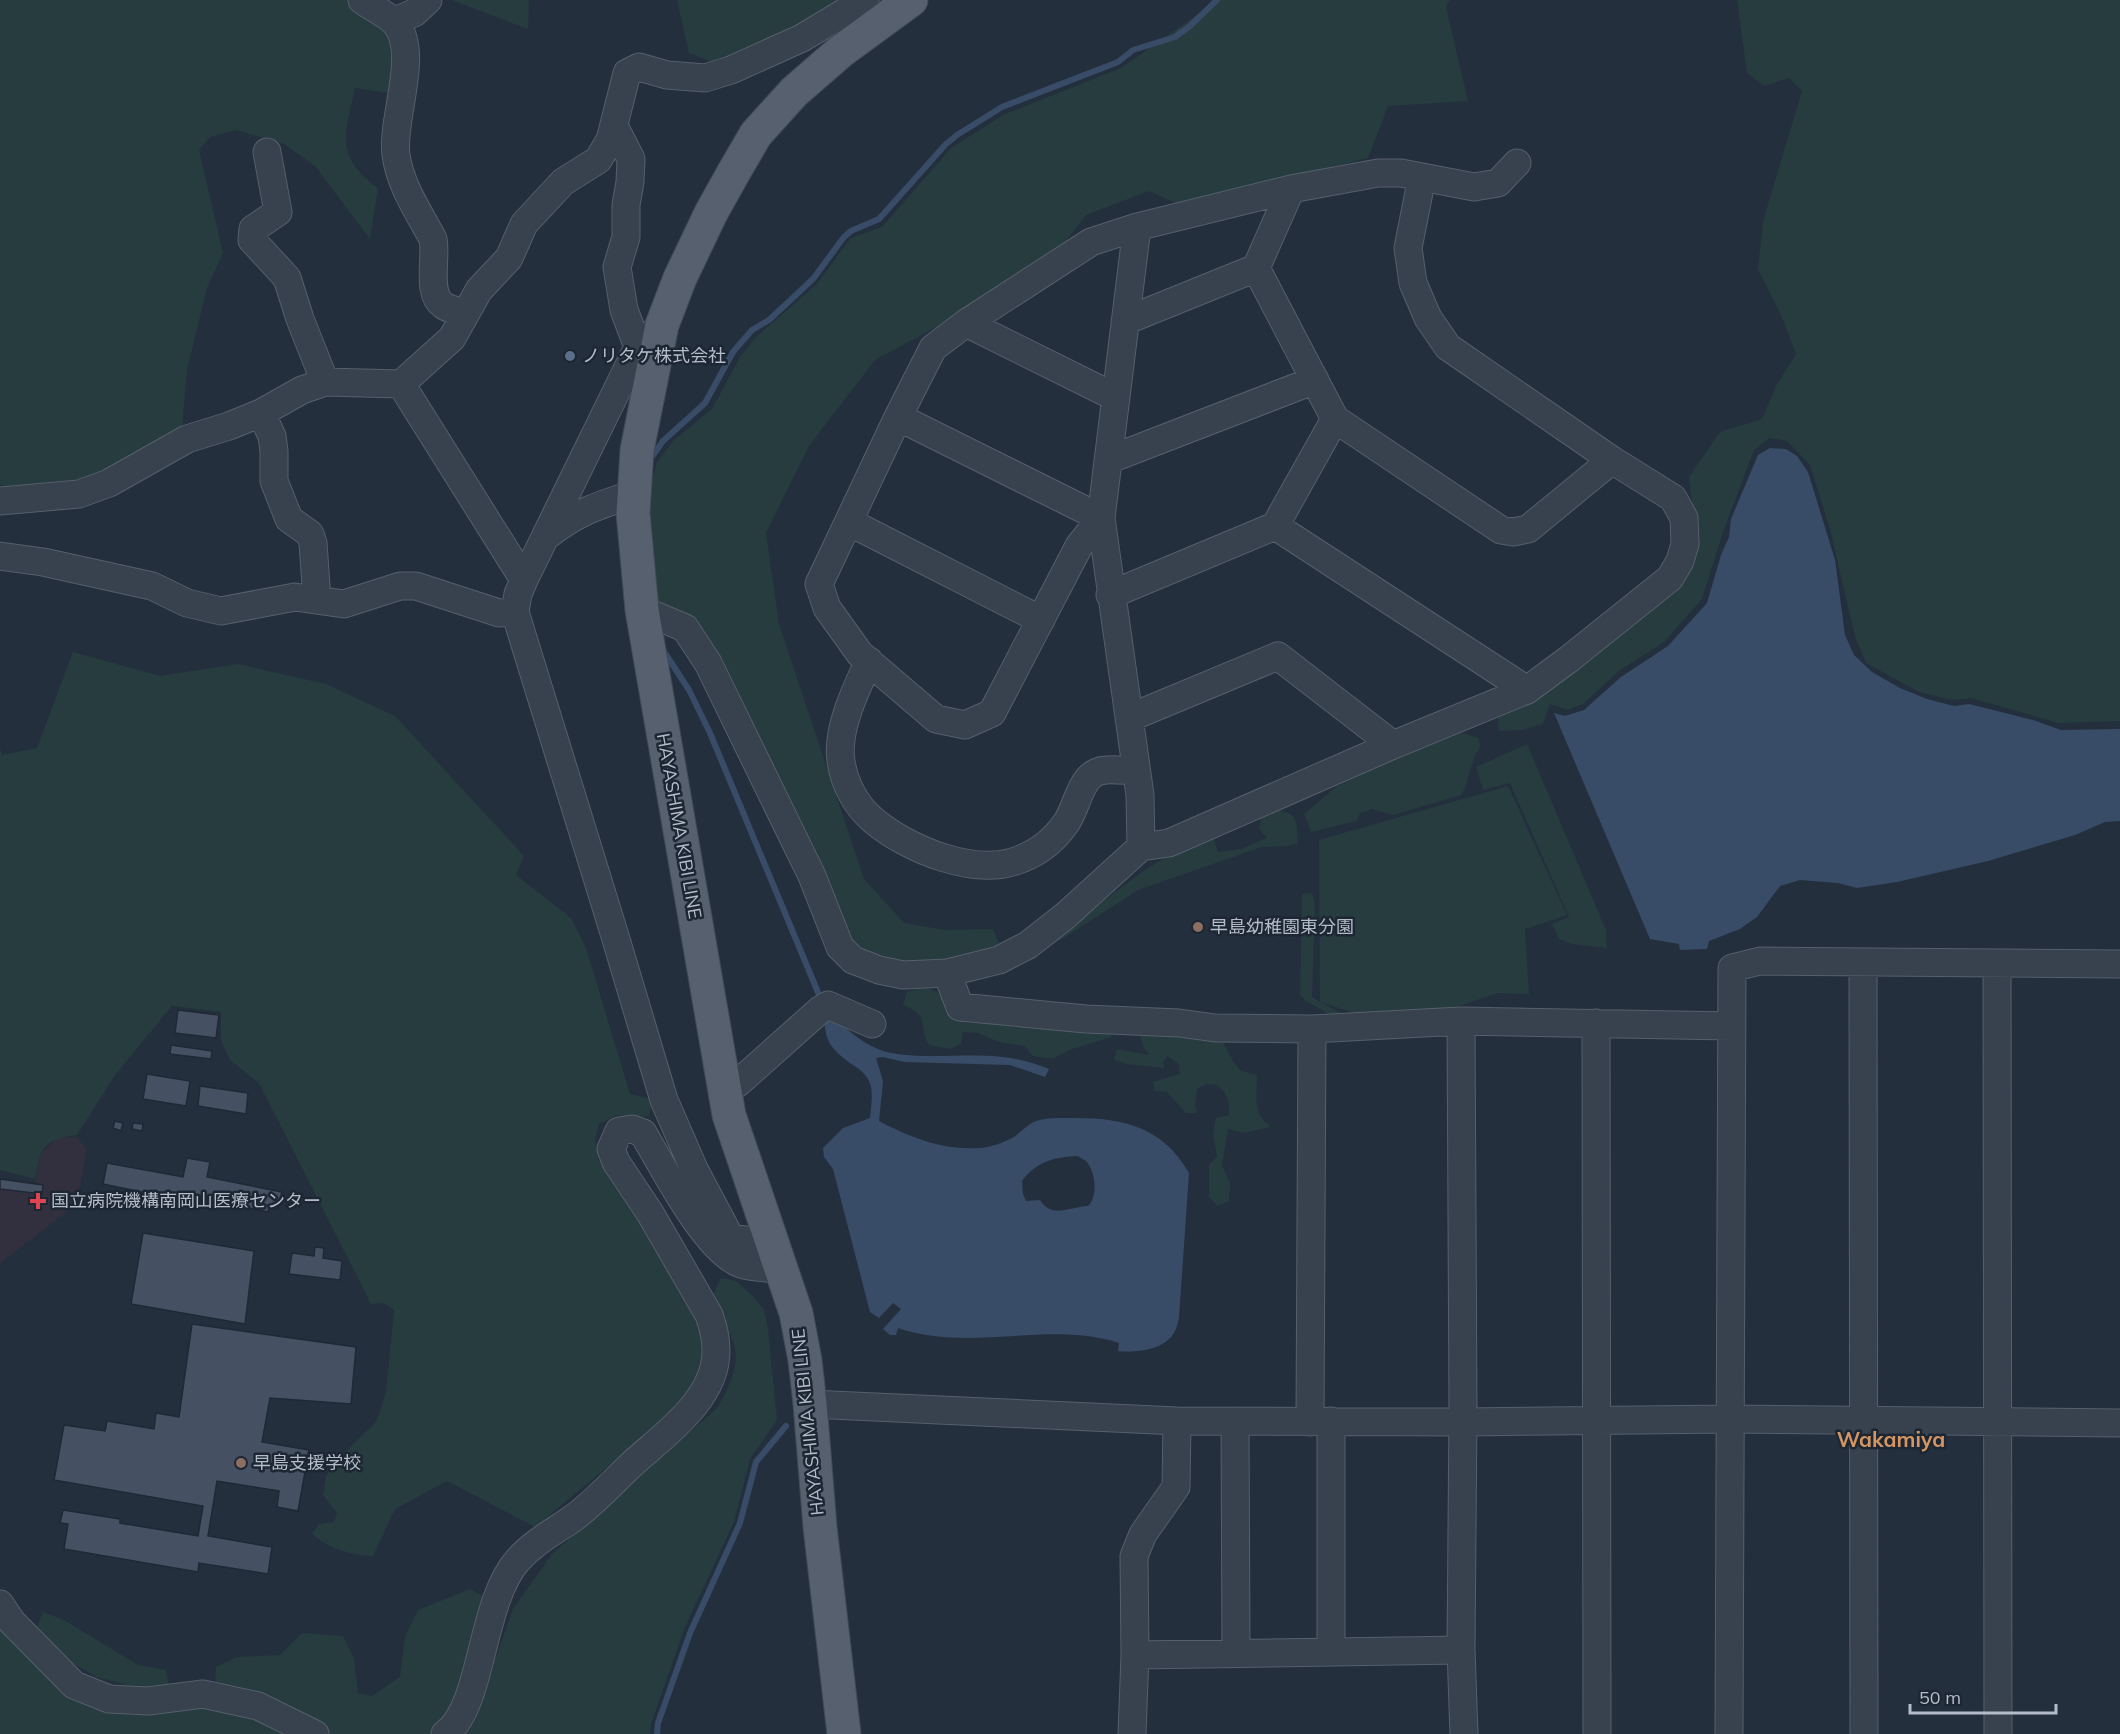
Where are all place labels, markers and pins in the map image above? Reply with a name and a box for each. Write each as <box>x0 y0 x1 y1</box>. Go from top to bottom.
place label: ノリタケ株式会社 <box>582 344 726 367</box>
marker: ノリタケ株式会社 <box>563 349 577 363</box>
place label: 早島幼稚園東分園 <box>1210 915 1354 938</box>
marker: 早島幼稚園東分園 <box>1191 920 1205 934</box>
place label: 国立病院機構南岡山医療センター <box>51 1189 321 1212</box>
marker: 国立病院機構南岡山医療センター <box>29 1192 47 1210</box>
place label: 早島支援学校 <box>253 1451 361 1474</box>
marker: 早島支援学校 <box>234 1456 248 1470</box>

